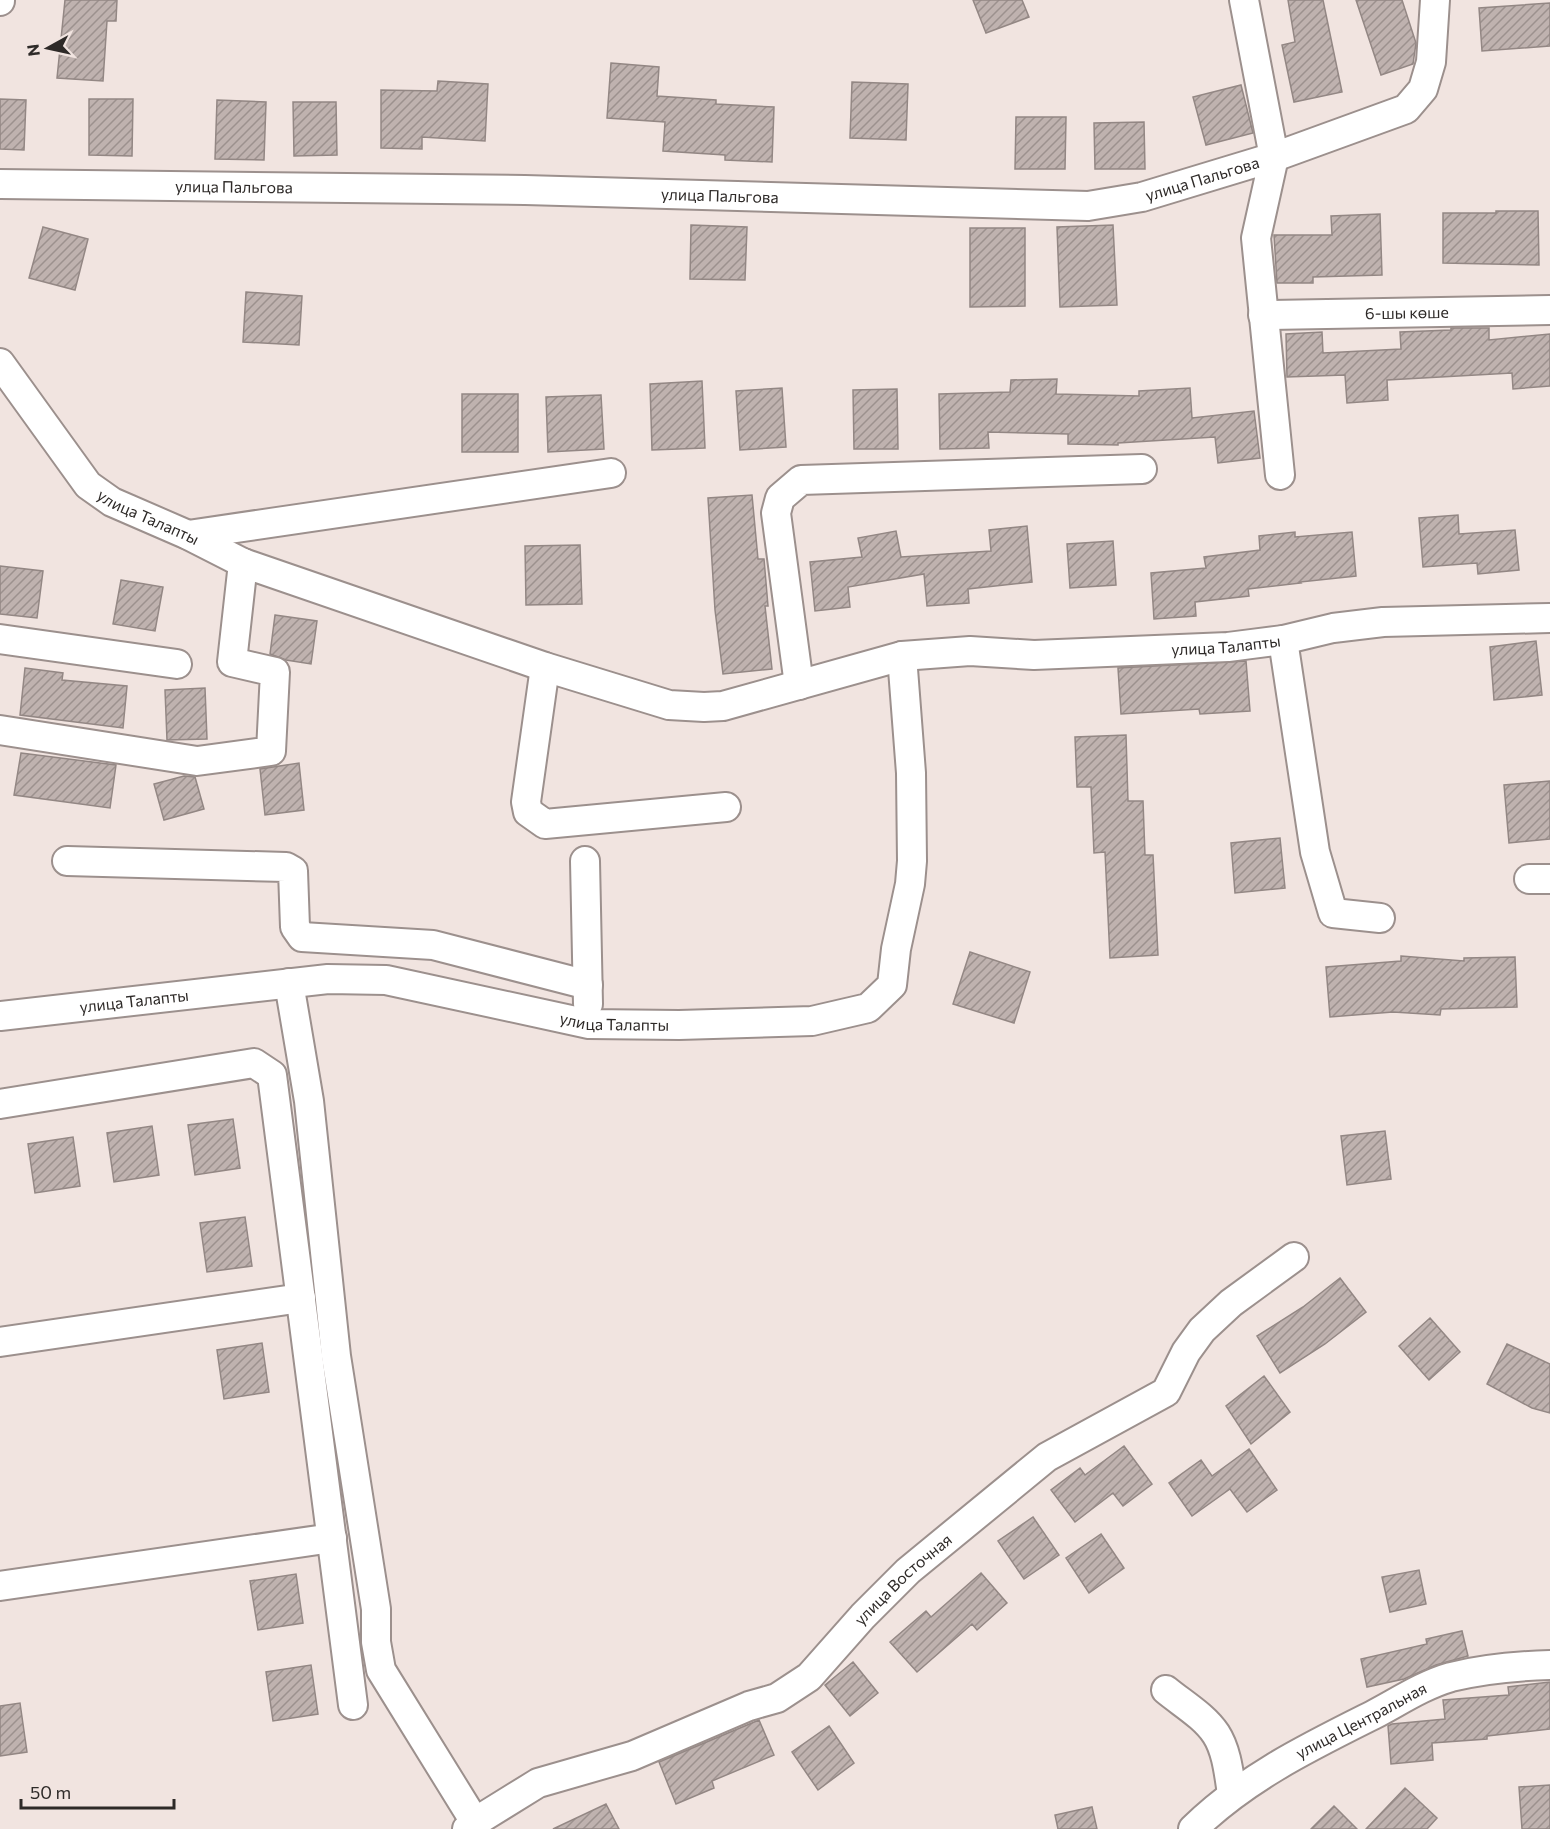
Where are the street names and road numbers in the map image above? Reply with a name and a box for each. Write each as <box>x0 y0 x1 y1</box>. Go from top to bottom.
street label: улица Пальгова <box>1143 152 1261 204</box>
street label: улица Пальгова <box>175 176 293 196</box>
street label: улица Пальгова <box>661 184 779 206</box>
street label: 6-шы көше <box>1365 302 1449 322</box>
street label: улица Талапты <box>94 485 203 548</box>
street label: улица Талапты <box>1171 630 1282 658</box>
street label: улица Талапты <box>78 985 190 1016</box>
street label: улица Талапты <box>558 1008 669 1034</box>
street label: улица Восточная <box>850 1529 955 1628</box>
street label: улица Центральная <box>1292 1678 1429 1762</box>

